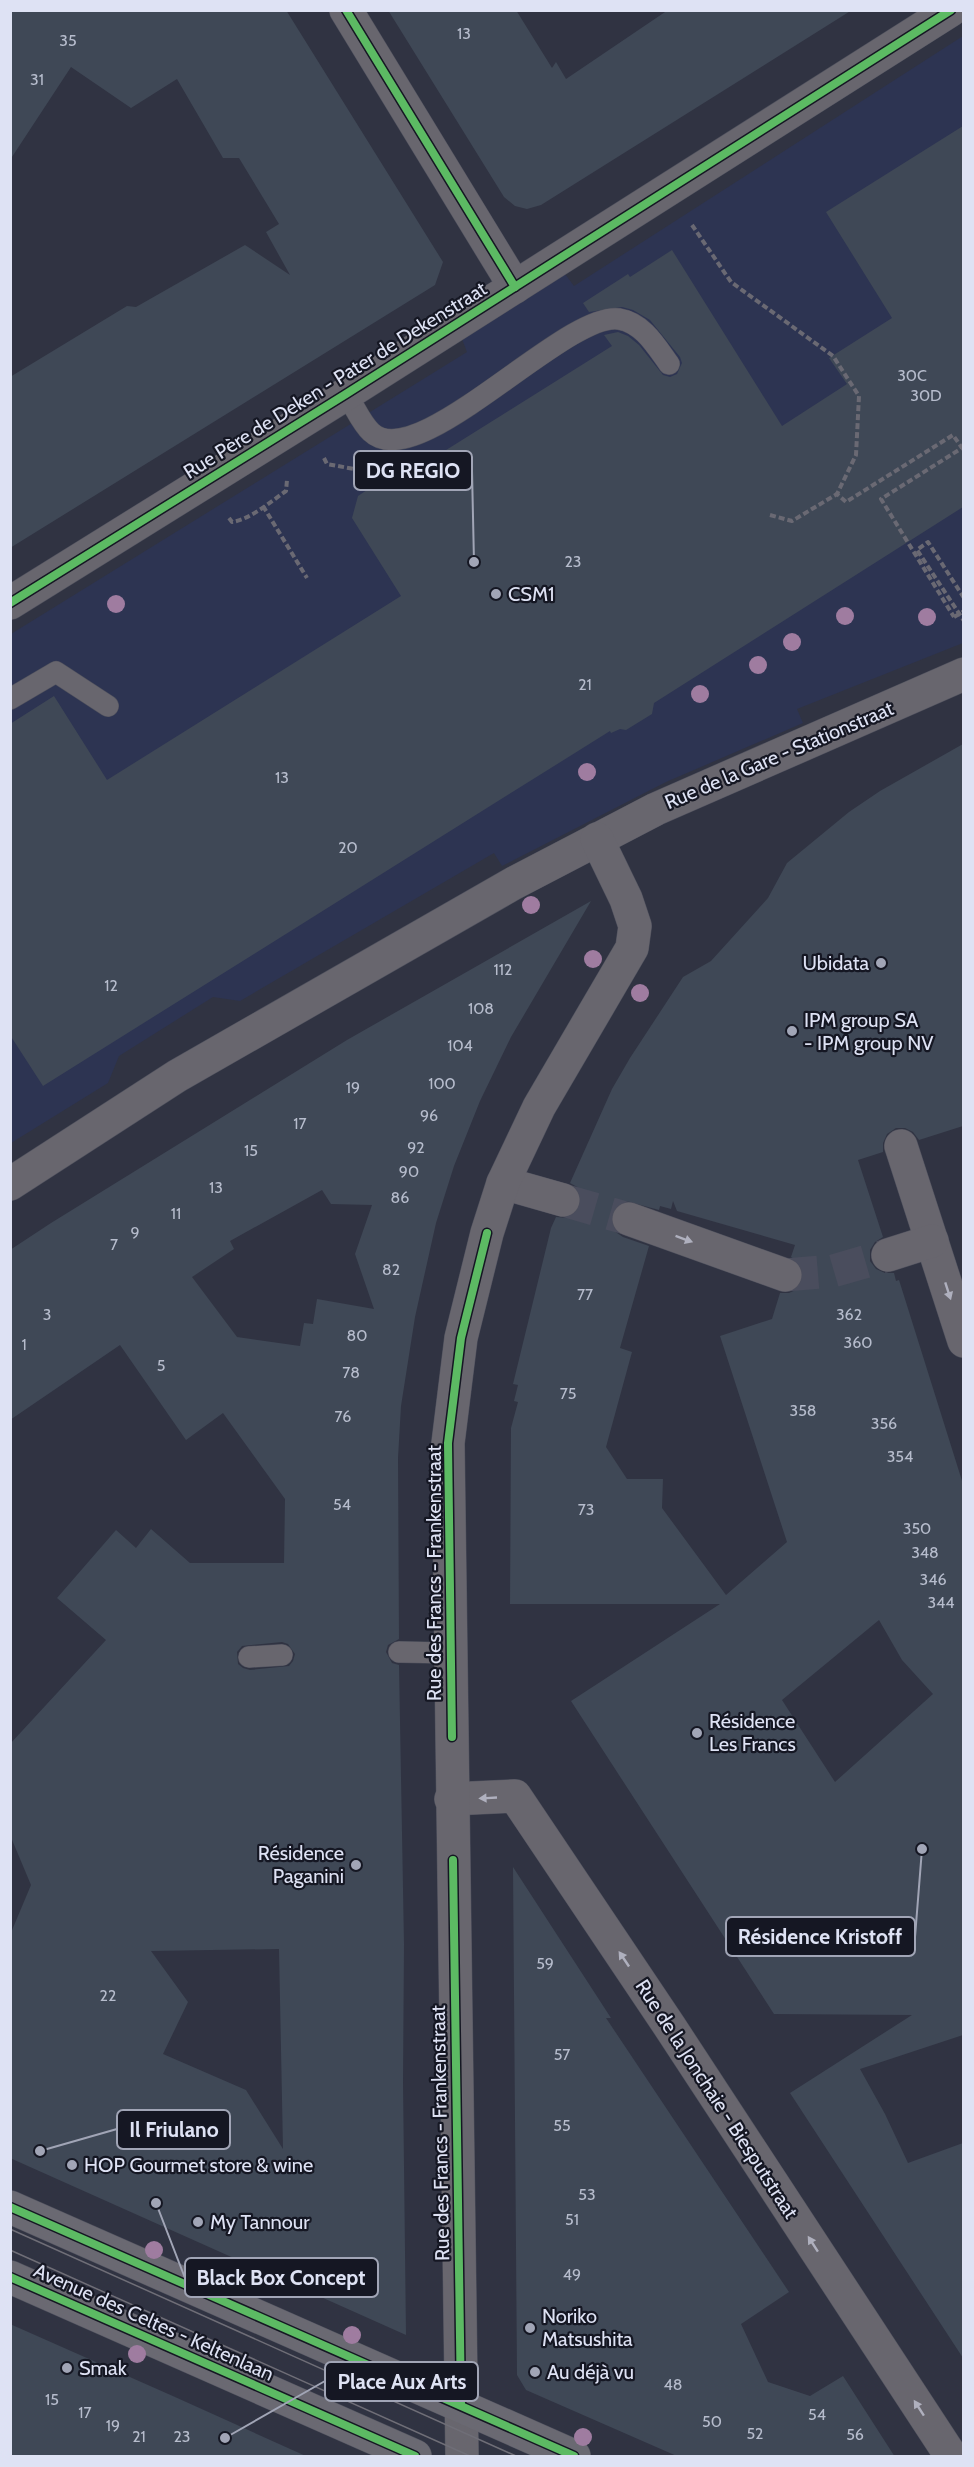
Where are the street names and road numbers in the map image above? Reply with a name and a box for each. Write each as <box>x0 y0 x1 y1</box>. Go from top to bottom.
street label: Rue Père de Deken - Pater de Dekenstraat <box>179 276 491 484</box>
street label: Rue de la Gare - Stationstraat <box>661 696 897 814</box>
street label: Rue des Francs - Frankenstraat <box>422 1445 446 1701</box>
street label: Rue de la Jonchaie - Biesputstraat <box>631 1975 803 2223</box>
street label: Rue des Francs - Frankenstraat <box>426 2005 454 2261</box>
street label: Avenue des Celtes - Keltenlaan <box>30 2258 278 2386</box>

